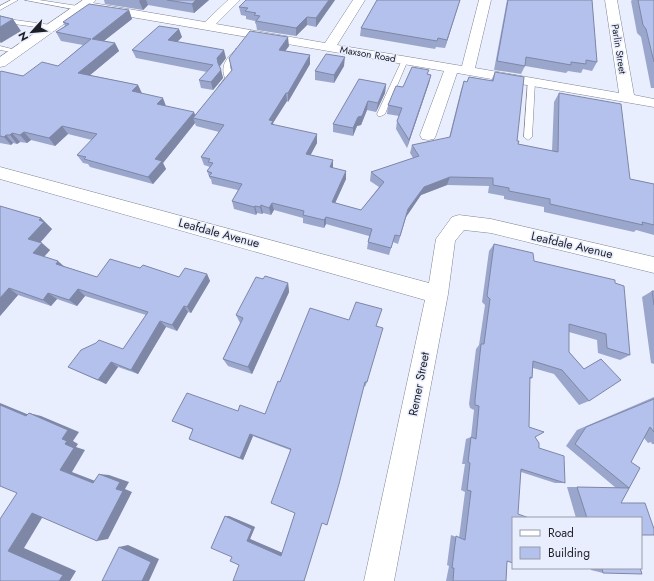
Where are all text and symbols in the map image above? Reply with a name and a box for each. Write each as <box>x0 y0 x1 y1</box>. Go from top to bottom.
north arrow <box>12 12 52 52</box>
street label: Parlin Street <box>608 23 630 76</box>
text: N <box>14 29 32 44</box>
street label: Maxson Road <box>339 42 397 66</box>
street label: Leafdale Avenue <box>176 214 262 252</box>
street label: Leafdale Avenue <box>529 227 615 263</box>
street label: Remer Street <box>404 350 434 418</box>
legend <box>512 517 642 569</box>
text: Road <box>548 524 574 542</box>
text: Building <box>548 544 590 562</box>

